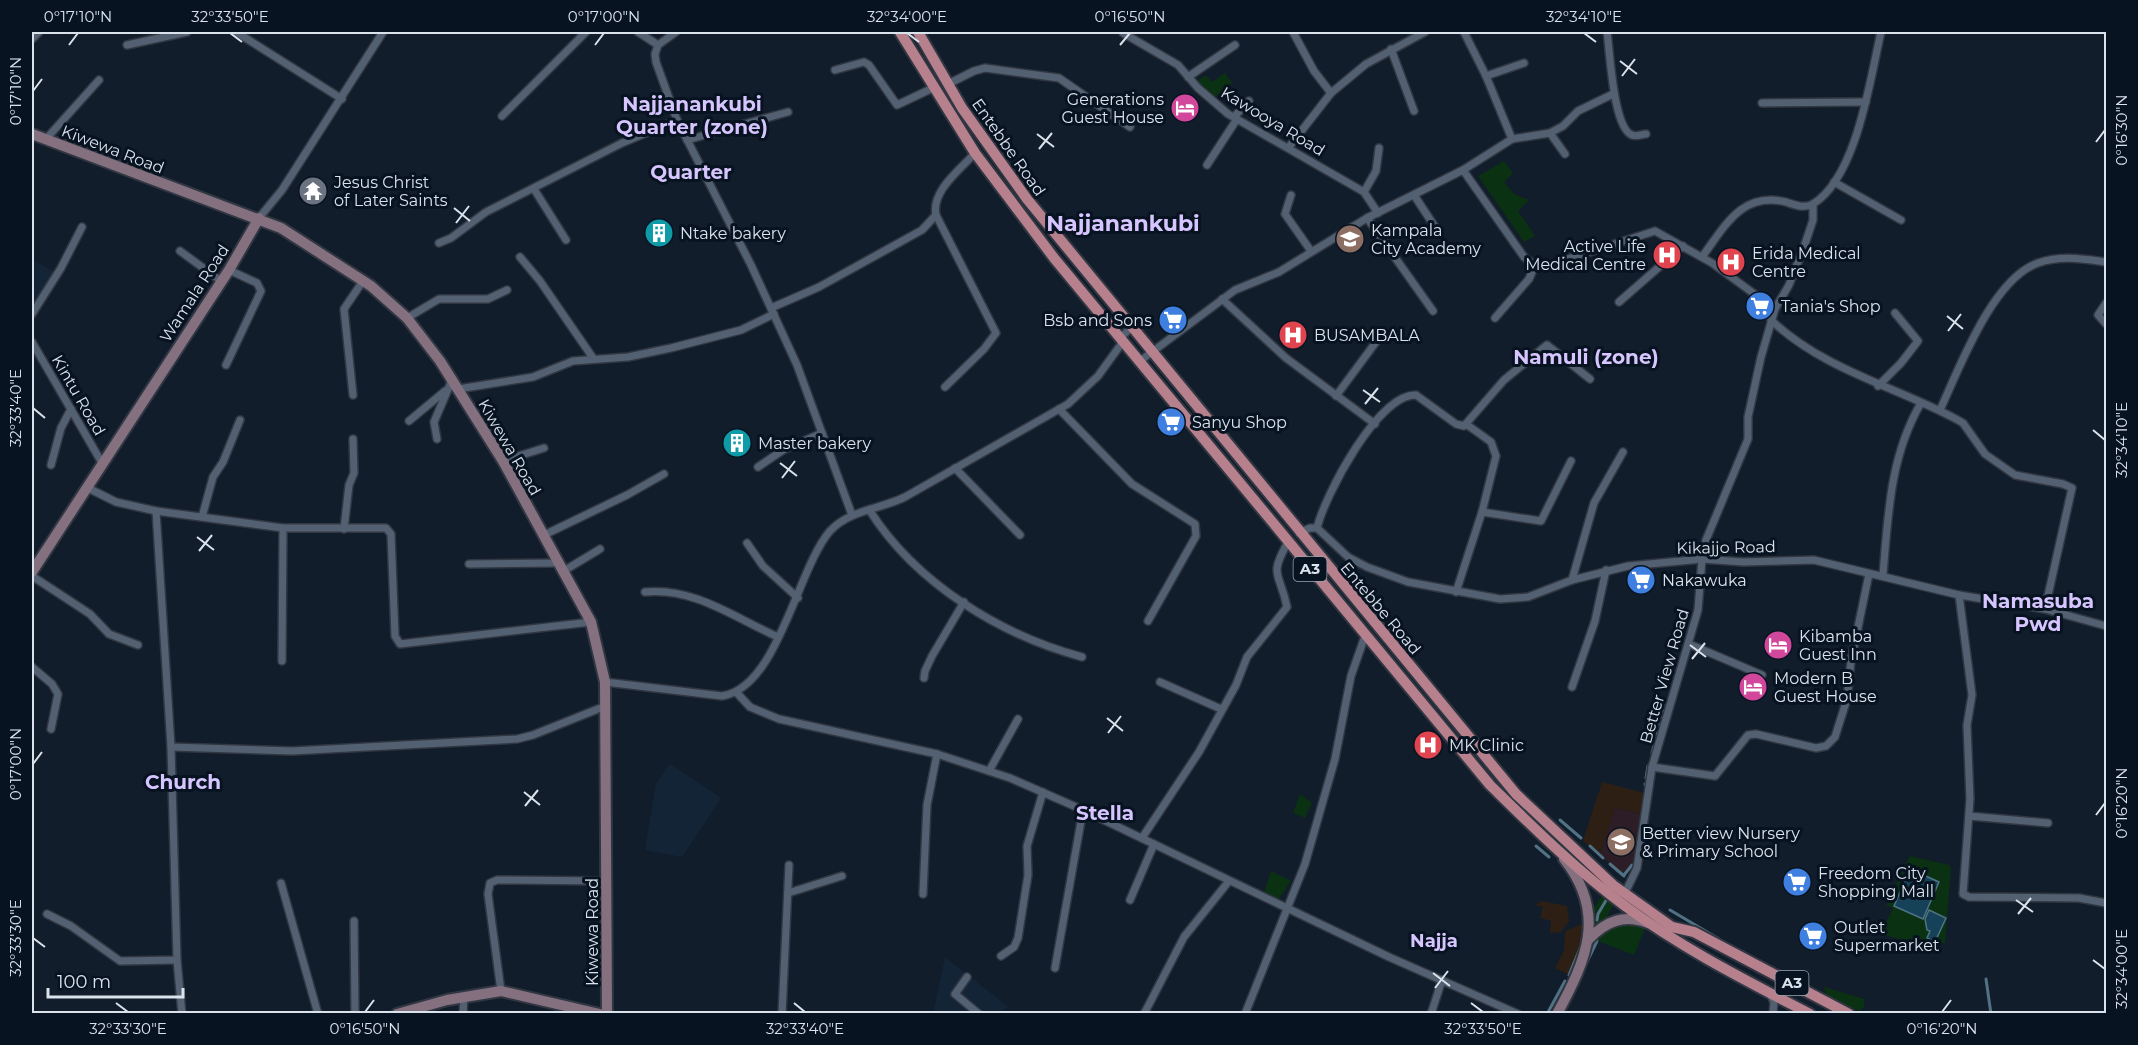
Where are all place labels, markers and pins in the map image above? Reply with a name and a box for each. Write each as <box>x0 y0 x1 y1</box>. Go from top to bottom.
place label: Generations Guest House <box>1061 90 1164 127</box>
hotel icon: Generations Guest House <box>1169 92 1201 124</box>
place label: Jesus Christ of Later Saints <box>333 173 448 210</box>
temple icon: Jesus Christ of Later Saints <box>297 175 329 207</box>
building icon: Ntake bakery <box>643 217 675 249</box>
place label: Kampala City Academy <box>1371 221 1481 258</box>
school or university icon: Kampala City Academy <box>1334 223 1366 255</box>
place label: Ntake bakery <box>680 224 786 243</box>
place label: Active Life Medical Centre <box>1525 237 1646 274</box>
hospital icon: Active Life Medical Centre <box>1651 239 1683 271</box>
place label: Erida Medical Centre <box>1752 244 1861 281</box>
hospital icon: Erida Medical Centre <box>1715 246 1747 278</box>
supermarket icon: Tania's Shop <box>1744 290 1776 322</box>
place label: Tania's Shop <box>1781 297 1881 316</box>
supermarket icon: Bsb and Sons <box>1157 304 1189 336</box>
place label: Bsb and Sons <box>1043 311 1152 330</box>
hospital icon: BUSAMBALA <box>1277 319 1309 351</box>
place label: BUSAMBALA <box>1314 326 1420 345</box>
supermarket icon: Sanyu Shop <box>1155 406 1187 438</box>
place label: Sanyu Shop <box>1192 413 1287 432</box>
building icon: Master bakery <box>721 427 753 459</box>
place label: Master bakery <box>758 434 871 453</box>
supermarket icon: Nakawuka <box>1625 564 1657 596</box>
place label: Nakawuka <box>1662 571 1747 590</box>
place label: Kibamba Guest Inn <box>1799 627 1877 664</box>
hotel icon: Kibamba Guest Inn <box>1762 629 1794 661</box>
place label: Modern B Guest House <box>1774 669 1877 706</box>
hotel icon: Modern B Guest House <box>1737 671 1769 703</box>
hospital icon: MK Clinic <box>1412 729 1444 761</box>
place label: MK Clinic <box>1449 736 1524 755</box>
place label: Better view Nursery & Primary School <box>1642 824 1800 861</box>
school or university icon: Better view Nursery & Primary School <box>1605 826 1637 858</box>
place label: Freedom City Shopping Mall <box>1818 864 1934 901</box>
supermarket icon: Freedom City Shopping Mall <box>1781 866 1813 898</box>
place label: Outlet Supermarket <box>1834 918 1940 955</box>
supermarket icon: Outlet Supermarket <box>1797 920 1829 952</box>

